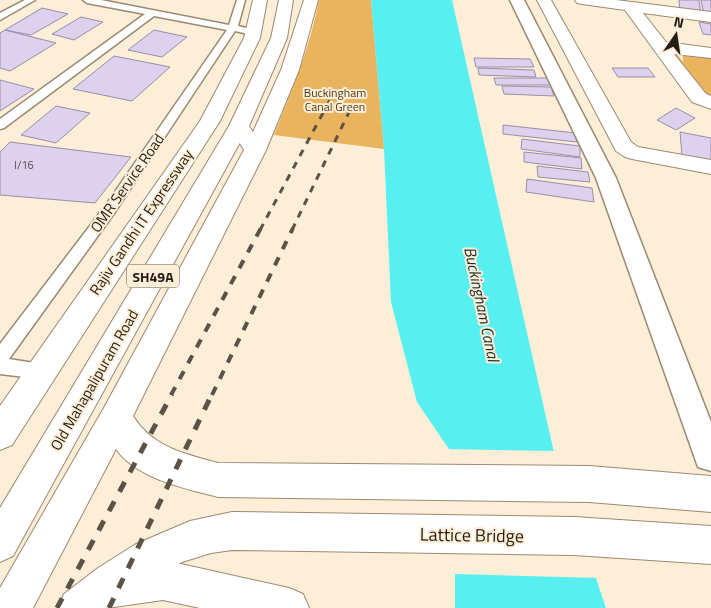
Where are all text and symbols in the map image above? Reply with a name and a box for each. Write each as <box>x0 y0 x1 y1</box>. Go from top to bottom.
north arrow <box>651 10 701 60</box>
text: N <box>672 11 686 33</box>
park label: Buckingham Canal Green <box>304 83 366 116</box>
street label: OMR Service Road <box>84 129 170 237</box>
street label: Rajiv Gandhi IT Expressway <box>83 144 199 300</box>
house number: I/16 <box>14 157 34 173</box>
water label: Buckingham Canal <box>458 244 506 365</box>
road number: SH49A <box>127 264 179 288</box>
street label: Old Mahapalipuram Road <box>44 305 144 455</box>
street label: Lattice Bridge <box>420 521 524 549</box>

